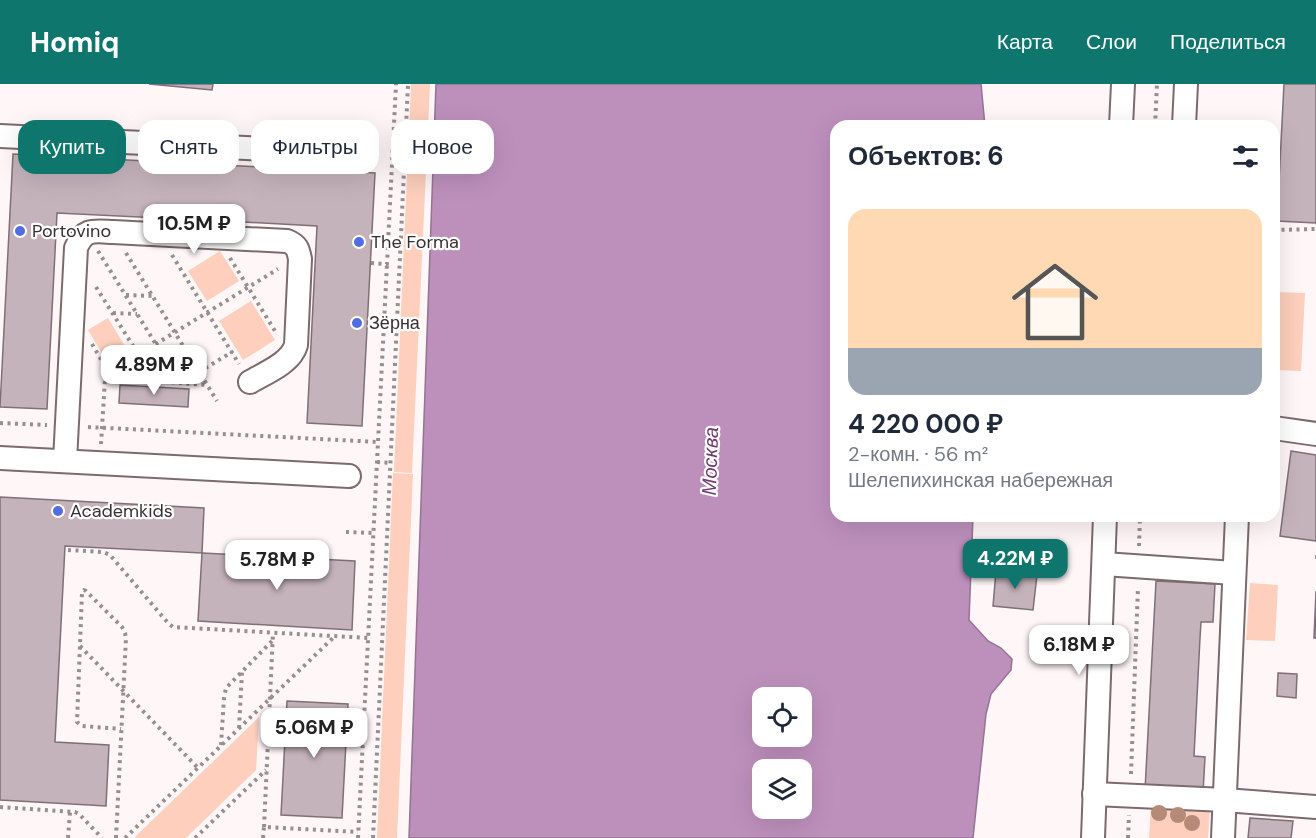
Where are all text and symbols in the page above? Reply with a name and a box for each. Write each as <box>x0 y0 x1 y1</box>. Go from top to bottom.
text: Homiq <box>30 24 119 61</box>
text: Карта <box>997 28 1053 56</box>
text: Слои <box>1086 28 1137 56</box>
text: Поделиться <box>1170 28 1286 56</box>
chip: Купить <box>18 120 126 174</box>
chip: Снять <box>138 120 239 174</box>
chip: Фильтры <box>251 120 379 174</box>
chip: Новое <box>391 120 494 174</box>
text: Объектов: 6 <box>848 139 1004 173</box>
icon: filters <box>1229 140 1262 173</box>
pin: 10.5M ₽ <box>139 204 249 255</box>
text: 10.5M ₽ <box>157 210 231 236</box>
place label: Portovino <box>32 219 111 243</box>
marker: Portovino <box>13 224 27 238</box>
place label: The Forma <box>371 230 459 254</box>
marker: The Forma <box>352 235 366 249</box>
icon: home <box>1001 248 1109 356</box>
place label: Зёрна <box>369 311 421 335</box>
marker: Зёрна <box>350 316 364 330</box>
pin: 4.89M ₽ <box>99 345 209 396</box>
text: 4.89M ₽ <box>115 351 193 377</box>
text: 4 220 000 ₽ <box>848 407 1003 441</box>
water label: Москва <box>696 426 724 496</box>
text: 2-комн. · 56 m² <box>848 441 988 467</box>
text: Шелепихинская набережная <box>848 467 1113 493</box>
place label: Academkids <box>70 499 173 523</box>
marker: Academkids <box>51 504 65 518</box>
pin: 4.22M ₽ <box>960 539 1070 590</box>
pin: 5.78M ₽ <box>222 540 332 591</box>
text: 4.22M ₽ <box>977 545 1053 571</box>
text: 5.78M ₽ <box>239 546 315 572</box>
pin: 6.18M ₽ <box>1024 625 1134 676</box>
text: 6.18M ₽ <box>1043 631 1115 657</box>
map controls <box>752 687 812 819</box>
button: locate <box>752 687 812 747</box>
pin: 5.06M ₽ <box>259 708 369 759</box>
text: 5.06M ₽ <box>275 714 353 740</box>
button: layers <box>752 759 812 819</box>

